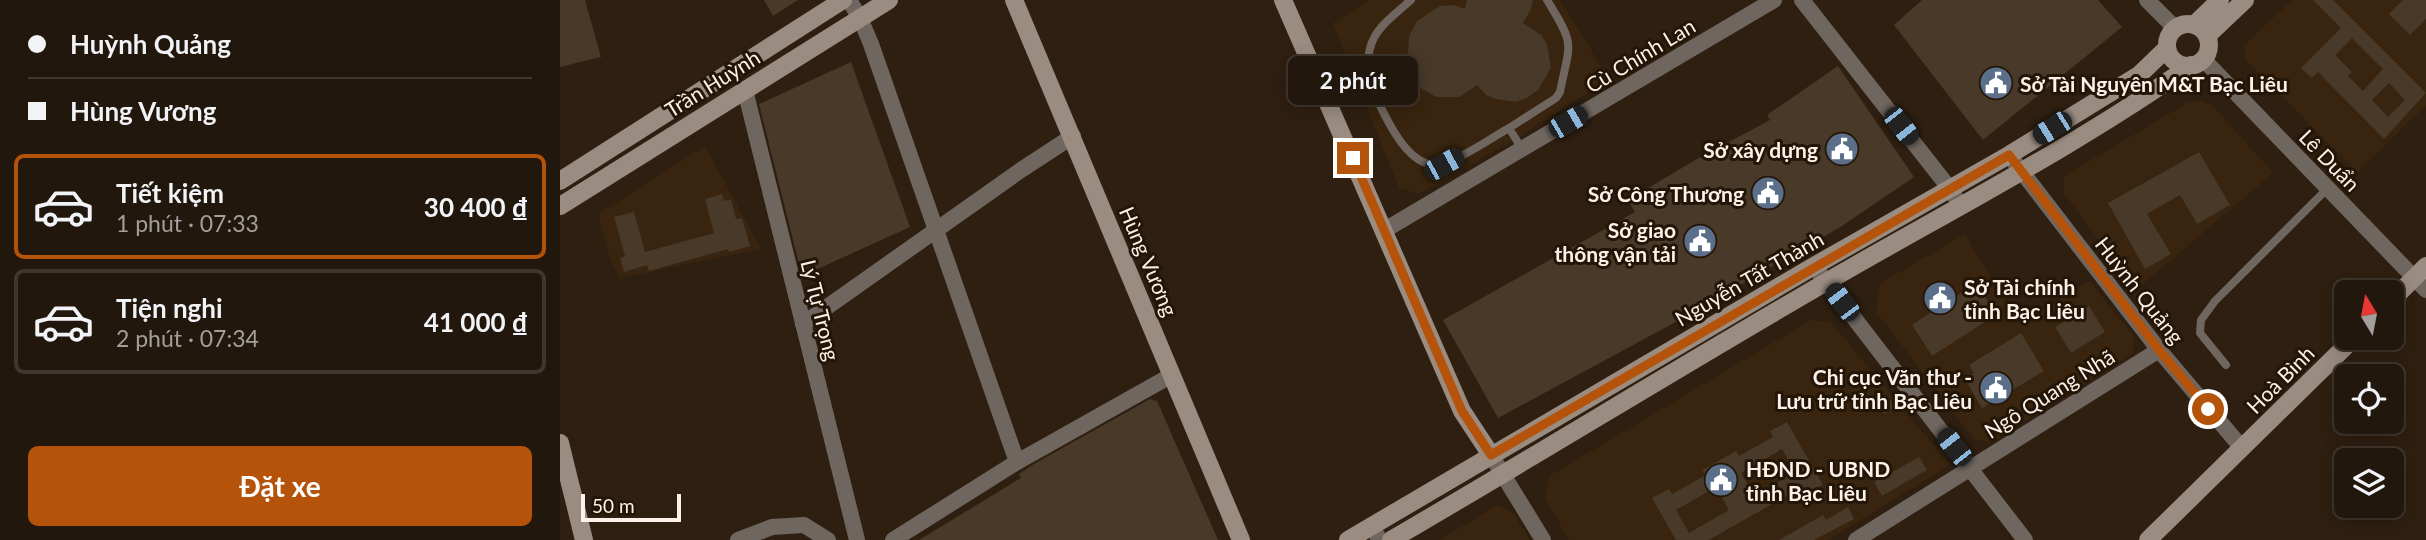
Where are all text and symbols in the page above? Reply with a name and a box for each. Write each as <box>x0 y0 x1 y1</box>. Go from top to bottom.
street label: Cù Chính Lan <box>1581 12 1699 98</box>
text: Huỳnh Quảng <box>70 28 231 60</box>
street label: Trần Huỳnh <box>660 44 764 122</box>
callout: 2 phút <box>1288 57 1418 106</box>
public building icon: Sở Tài Nguyên M&T Bạc Liêu <box>1977 64 2015 102</box>
text: 2 phút <box>1320 66 1386 94</box>
place label: Sở Tài Nguyên M&T Bạc Liêu <box>2020 71 2288 96</box>
text: Hùng Vương <box>70 95 216 127</box>
car <box>1545 102 1592 142</box>
car <box>1880 103 1923 149</box>
car <box>2029 108 2076 148</box>
street label: Lê Duẩn <box>2295 124 2365 196</box>
public building icon: Sở xây dựng <box>1823 130 1861 168</box>
place label: Sở xây dựng <box>1703 137 1818 162</box>
route end <box>1337 142 1369 174</box>
car <box>1421 145 1468 183</box>
public building icon: Sở Công Thương <box>1749 174 1787 212</box>
icon: car <box>32 175 95 238</box>
text: Tiết kiệm <box>116 177 224 209</box>
place label: Sở Công Thương <box>1588 181 1744 206</box>
text: 30 400 ₫ <box>424 191 528 223</box>
street label: Hùng Vương <box>1115 202 1183 320</box>
text: 1 phút · 07:33 <box>116 209 259 237</box>
place label: Sở giao thông vận tải <box>1555 217 1676 266</box>
public building icon: Sở giao thông vận tải <box>1681 222 1719 260</box>
street label: Nguyễn Tất Thành <box>1670 225 1828 331</box>
street label: Huỳnh Quảng <box>2091 232 2189 348</box>
street label: Lý Tự Trọng <box>796 257 846 363</box>
place label: Sở Tài chính tỉnh Bạc Liêu <box>1964 274 2085 323</box>
car <box>1821 279 1864 325</box>
public building icon: Sở Tài chính tỉnh Bạc Liêu <box>1921 279 1959 317</box>
north arrow <box>2334 280 2404 350</box>
map controls <box>2334 280 2404 518</box>
icon: car <box>32 290 95 353</box>
text: Tiện nghi <box>116 292 223 324</box>
text: 41 000 ₫ <box>424 306 528 338</box>
text: 2 phút · 07:34 <box>116 324 259 352</box>
street label: Hoà Bình <box>2241 340 2319 418</box>
street label: Ngô Quang Nhã <box>1979 343 2119 443</box>
place label: Chi cục Văn thư - Lưu trữ tỉnh Bạc Liêu <box>1776 364 1972 413</box>
button: locate <box>2334 364 2404 434</box>
public building icon: Chi cục Văn thư - Lưu trữ tỉnh Bạc Liêu <box>1977 369 2015 407</box>
route start <box>2192 393 2224 425</box>
car <box>1933 424 1976 470</box>
button: Đặt xe <box>28 446 532 526</box>
button: layers <box>2334 448 2404 518</box>
place label: HĐND - UBND tỉnh Bạc Liêu <box>1746 456 1890 505</box>
public building icon: HĐND - UBND tỉnh Bạc Liêu <box>1702 461 1740 499</box>
scale bar <box>581 491 681 523</box>
text: 50 m <box>592 494 635 517</box>

